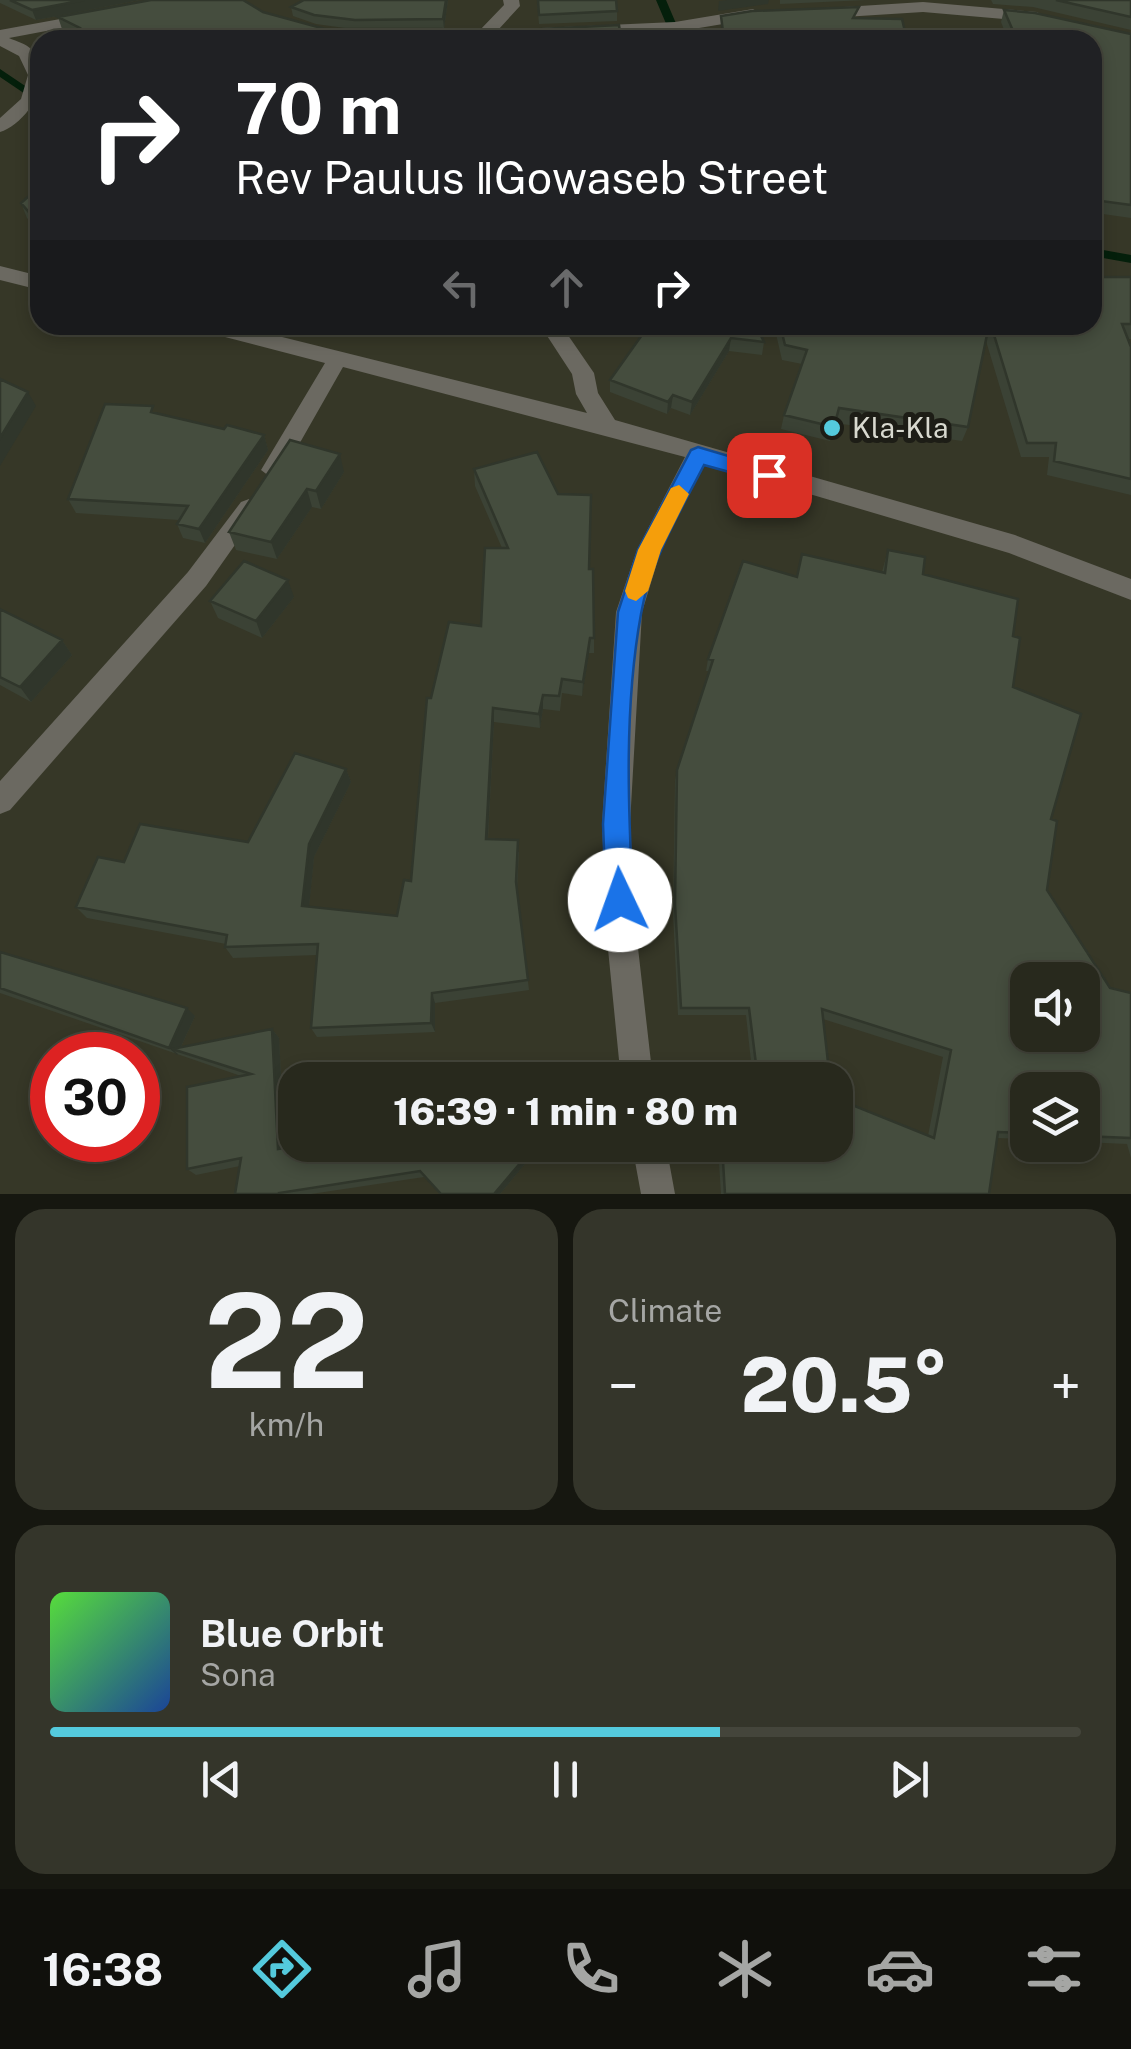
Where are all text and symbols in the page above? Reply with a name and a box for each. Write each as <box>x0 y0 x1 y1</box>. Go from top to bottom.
text: 70 m <box>235 67 402 150</box>
icon: right <box>70 70 200 200</box>
text: Rev Paulus ǁGowaseb Street <box>235 151 828 204</box>
icon: left <box>434 260 489 315</box>
icon: ahead <box>539 260 594 315</box>
icon: right <box>644 260 699 315</box>
place label: Kla-Kla <box>852 411 948 444</box>
marker: Kla-Kla <box>821 417 843 439</box>
pin <box>727 433 812 518</box>
icon: arrive <box>742 448 797 503</box>
position arrow <box>568 848 672 952</box>
map controls <box>1010 962 1100 1162</box>
button: sound <box>1010 962 1100 1052</box>
speed limit sign: 30 <box>30 1032 160 1162</box>
button: layers <box>1010 1072 1100 1162</box>
text: 16:39 · 1 min · 80 m <box>393 1089 738 1134</box>
text: 22 <box>204 1265 369 1417</box>
text: Climate <box>608 1292 722 1329</box>
text: 20.5° <box>741 1341 948 1429</box>
text: − <box>608 1354 639 1418</box>
text: + <box>1051 1354 1081 1418</box>
text: km/h <box>249 1406 324 1443</box>
text: Blue Orbit <box>200 1611 384 1656</box>
text: Sona <box>200 1656 276 1693</box>
icon: previous <box>194 1752 249 1807</box>
icon: pause <box>538 1752 593 1807</box>
icon: next <box>882 1752 937 1807</box>
icon: directions <box>247 1934 317 2004</box>
icon: music <box>402 1934 472 2004</box>
icon: phone <box>556 1934 626 2004</box>
icon: climate <box>710 1934 780 2004</box>
icon: car <box>865 1934 935 2004</box>
icon: filters <box>1019 1934 1089 2004</box>
text: 16:38 <box>42 1943 163 1996</box>

